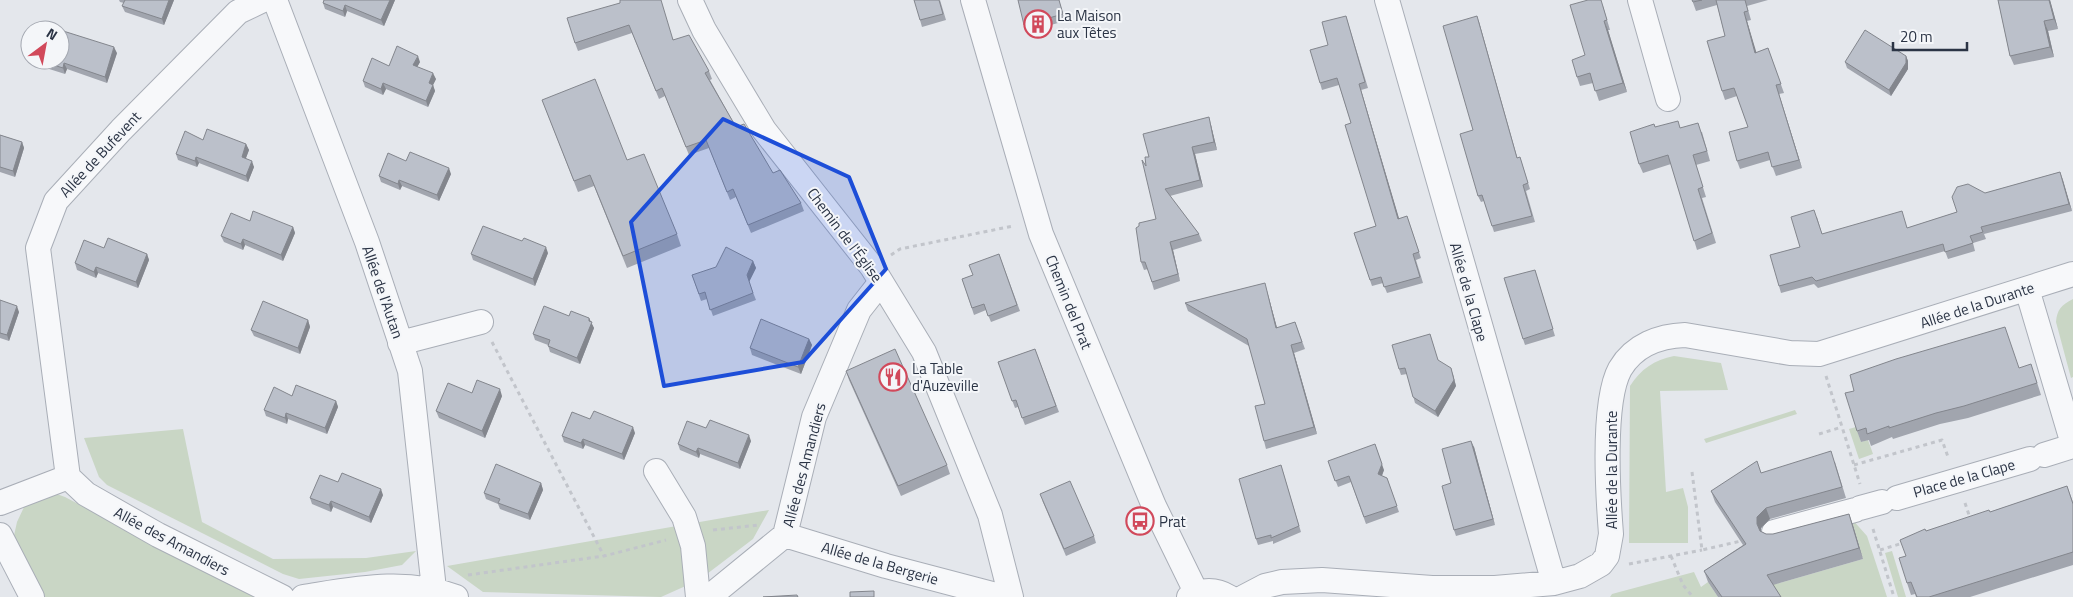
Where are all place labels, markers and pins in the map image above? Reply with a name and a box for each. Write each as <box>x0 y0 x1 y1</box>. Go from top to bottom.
place label: La Maison aux Têtes <box>1057 4 1121 44</box>
building icon: La Maison aux Têtes <box>1023 9 1053 39</box>
place label: La Table d'Auzeville <box>912 357 979 397</box>
restaurant icon: La Table d'Auzeville <box>878 362 908 392</box>
bus stop icon: Prat <box>1125 506 1155 536</box>
place label: Prat <box>1159 510 1187 533</box>

